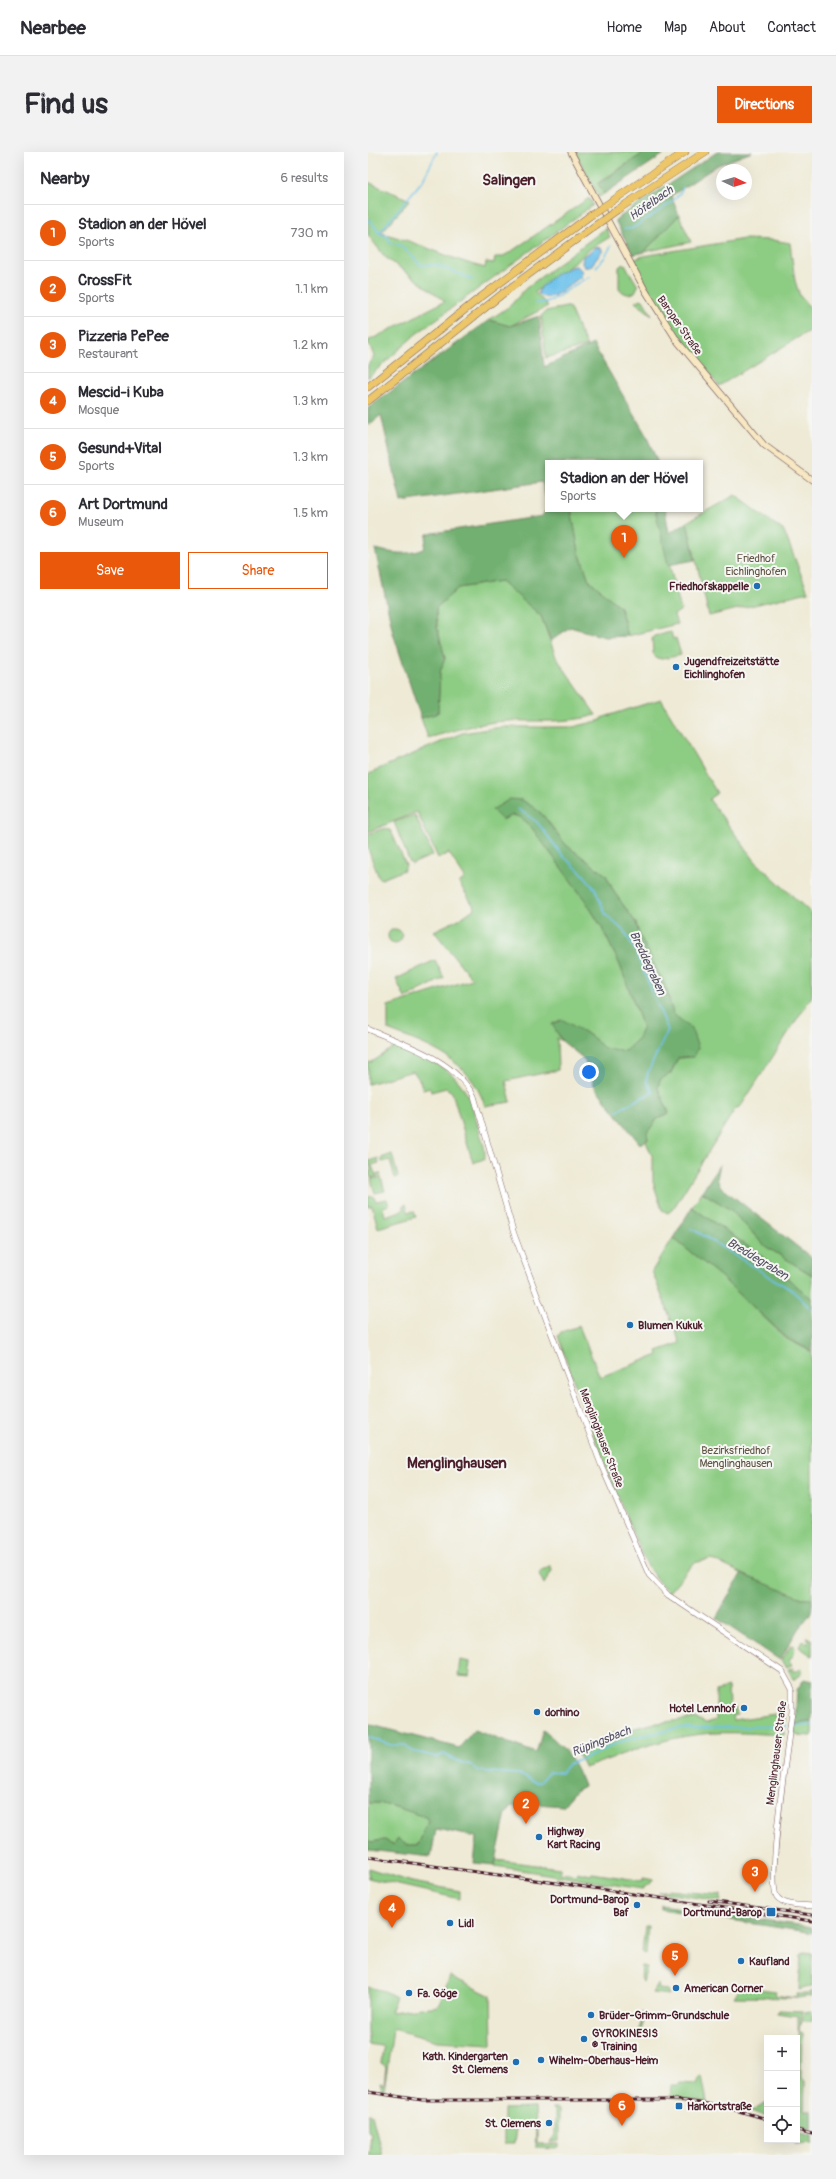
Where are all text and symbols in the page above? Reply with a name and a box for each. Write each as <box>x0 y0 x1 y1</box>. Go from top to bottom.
text: Nearbee <box>20 16 86 40</box>
text: Home <box>607 19 642 36</box>
text: Map <box>664 19 687 36</box>
text: About <box>709 19 745 36</box>
text: Contact <box>767 19 816 36</box>
button: Directions <box>717 86 812 123</box>
text: Find us <box>24 87 108 122</box>
north arrow <box>716 164 752 200</box>
text: Nearby <box>40 168 89 189</box>
text: 6 results <box>281 170 328 186</box>
district label: Salingen <box>482 171 536 190</box>
water label: Höfelbach <box>626 182 677 224</box>
text: Stadion an der Hövel <box>78 215 207 234</box>
text: 1 <box>50 225 56 241</box>
text: 730 m <box>291 225 328 241</box>
text: Sports <box>78 234 114 250</box>
text: CrossFit <box>78 271 132 290</box>
text: 2 <box>49 281 57 297</box>
text: 1.1 km <box>295 281 328 297</box>
text: Sports <box>78 290 114 306</box>
street label: Baroper Straße <box>654 293 705 358</box>
text: Pizzeria PePee <box>78 327 169 346</box>
text: 3 <box>49 337 57 353</box>
text: 1.2 km <box>293 337 328 353</box>
text: Restaurant <box>78 346 138 362</box>
text: Mescid-i Kuba <box>78 383 164 402</box>
text: 4 <box>49 393 57 409</box>
text: 1.3 km <box>293 393 328 409</box>
text: Mosque <box>78 402 119 418</box>
text: Gesund+Vital <box>78 439 162 458</box>
text: 5 <box>49 449 57 465</box>
text: 1.3 km <box>293 449 328 465</box>
text: Sports <box>78 458 114 474</box>
popup <box>545 460 703 512</box>
text: Stadion an der Hövel <box>560 469 688 488</box>
text: Sports <box>560 488 596 504</box>
text: Art Dortmund <box>78 495 168 514</box>
text: 6 <box>49 505 57 521</box>
text: 1.5 km <box>293 505 328 521</box>
text: Museum <box>78 514 124 530</box>
pin: 1 <box>611 525 637 558</box>
button: Save <box>40 552 180 589</box>
button: Share <box>188 552 328 589</box>
park label: Friedhof Eichlinghofen <box>725 552 787 578</box>
place label: Friedhofskappelle <box>669 580 750 593</box>
marker: Friedhofskappelle <box>752 581 762 591</box>
place label: Jugendfreizeitstätte Eichlinghofen <box>684 655 780 681</box>
marker: Jugendfreizeitstätte Eichlinghofen <box>671 662 681 672</box>
water label: Breddegraben <box>626 929 669 999</box>
your location <box>579 1062 599 1082</box>
water label: Breddegraben <box>724 1235 792 1284</box>
place label: Blumen Kukuk <box>638 1319 703 1332</box>
marker: Blumen Kukuk <box>625 1320 635 1330</box>
street label: Menglinghauser Straße <box>577 1387 627 1490</box>
park label: Bezirksfriedhof Menglinghausen <box>699 1444 773 1470</box>
district label: Menglinghausen <box>407 1454 507 1473</box>
street label: Menglinghauser Straße <box>764 1700 789 1806</box>
place label: Hotel Lennhof <box>669 1702 737 1715</box>
marker: Hotel Lennhof <box>739 1703 749 1713</box>
place label: dorhino <box>545 1706 580 1719</box>
marker: dorhino <box>532 1707 542 1717</box>
water label: Rüpingsbach <box>570 1722 634 1760</box>
pin: 2 <box>513 1791 539 1824</box>
place label: Highway Kart Racing <box>547 1825 601 1851</box>
marker: Highway Kart Racing <box>534 1832 544 1842</box>
pin: 3 <box>742 1859 768 1892</box>
place label: Dortmund-Barop Baf <box>550 1893 630 1919</box>
pin: 4 <box>379 1895 405 1928</box>
marker: Dortmund-Barop Baf <box>632 1900 642 1910</box>
place label: Dortmund-Barop <box>683 1906 762 1919</box>
marker: Dortmund-Barop <box>765 1906 777 1918</box>
place label: Lidl <box>458 1917 475 1930</box>
marker: Lidl <box>445 1918 455 1928</box>
pin: 5 <box>662 1943 688 1976</box>
place label: Kaufland <box>749 1955 790 1968</box>
marker: Kaufland <box>736 1956 746 1966</box>
place label: American Corner <box>684 1982 764 1995</box>
marker: American Corner <box>671 1983 681 1993</box>
place label: Fa. Göge <box>417 1987 458 2000</box>
marker: Fa. Göge <box>404 1988 414 1998</box>
place label: Brüder-Grimm-Grundschule <box>599 2009 730 2022</box>
marker: Brüder-Grimm-Grundschule <box>586 2010 596 2020</box>
place label: GYROKINESIS ® Training <box>592 2027 658 2053</box>
marker: GYROKINESIS ® Training <box>579 2034 589 2044</box>
map controls <box>764 2035 800 2143</box>
button: + <box>764 2035 800 2071</box>
place label: Kath. Kindergarten St. Clemens <box>422 2050 508 2076</box>
place label: Wihelm-Oberhaus-Heim <box>549 2054 659 2067</box>
marker: Wihelm-Oberhaus-Heim <box>536 2055 546 2065</box>
marker: Kath. Kindergarten St. Clemens <box>511 2057 521 2067</box>
button: − <box>764 2071 800 2107</box>
pin: 6 <box>609 2093 635 2126</box>
place label: Harkortstraße <box>687 2100 752 2113</box>
marker: Harkortstraße <box>674 2101 684 2111</box>
button: locate <box>764 2107 800 2143</box>
place label: St. Clemens <box>485 2117 541 2130</box>
marker: St. Clemens <box>544 2118 554 2128</box>

